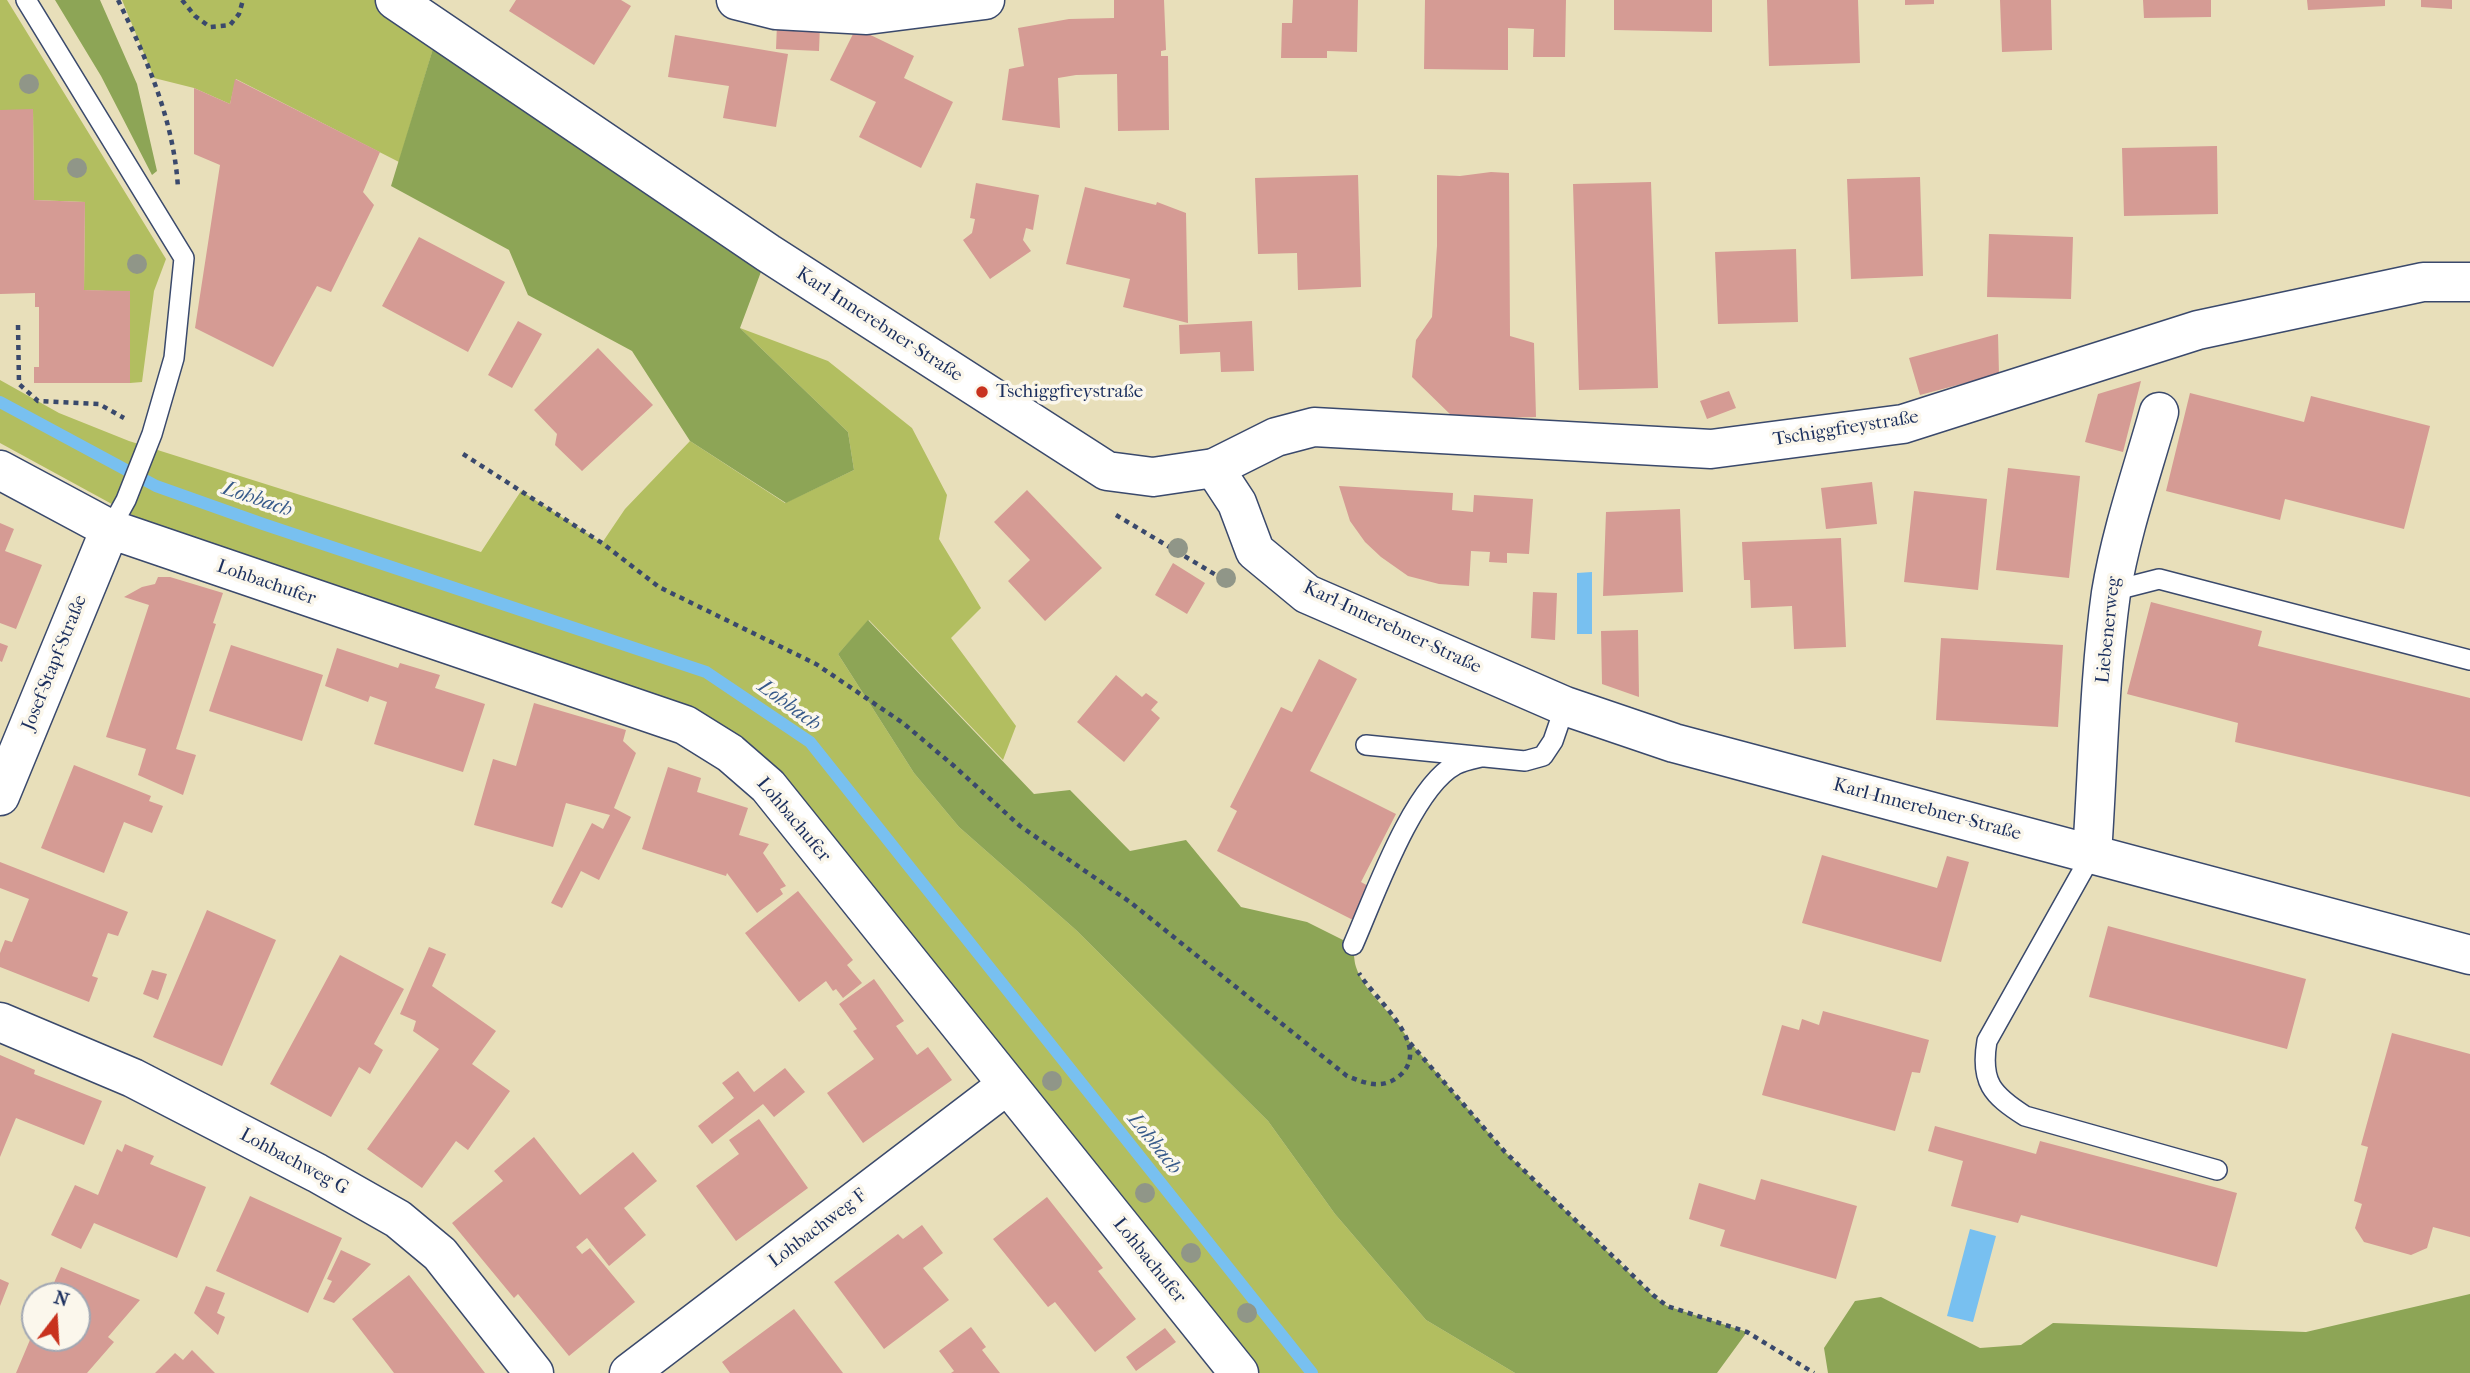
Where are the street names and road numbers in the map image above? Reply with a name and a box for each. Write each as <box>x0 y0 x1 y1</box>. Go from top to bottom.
street label: Karl-Innerebner-Straße <box>792 263 966 387</box>
street label: Tschiggfreystraße <box>1772 406 1920 452</box>
street label: Lohbachufer <box>213 555 319 611</box>
street label: Liebenerweg <box>2092 575 2126 685</box>
street label: Karl-Innerebner-Straße <box>1299 577 1485 679</box>
street label: Josef-Stapf-Straße <box>17 592 93 734</box>
street label: Lohbachufer <box>751 773 835 867</box>
street label: Karl-Innerebner-Straße <box>1831 774 2023 846</box>
street label: Lohbachweg G <box>236 1124 352 1200</box>
street label: Lohbachweg F <box>765 1185 871 1273</box>
street label: Lohbachufer <box>1108 1214 1190 1308</box>

